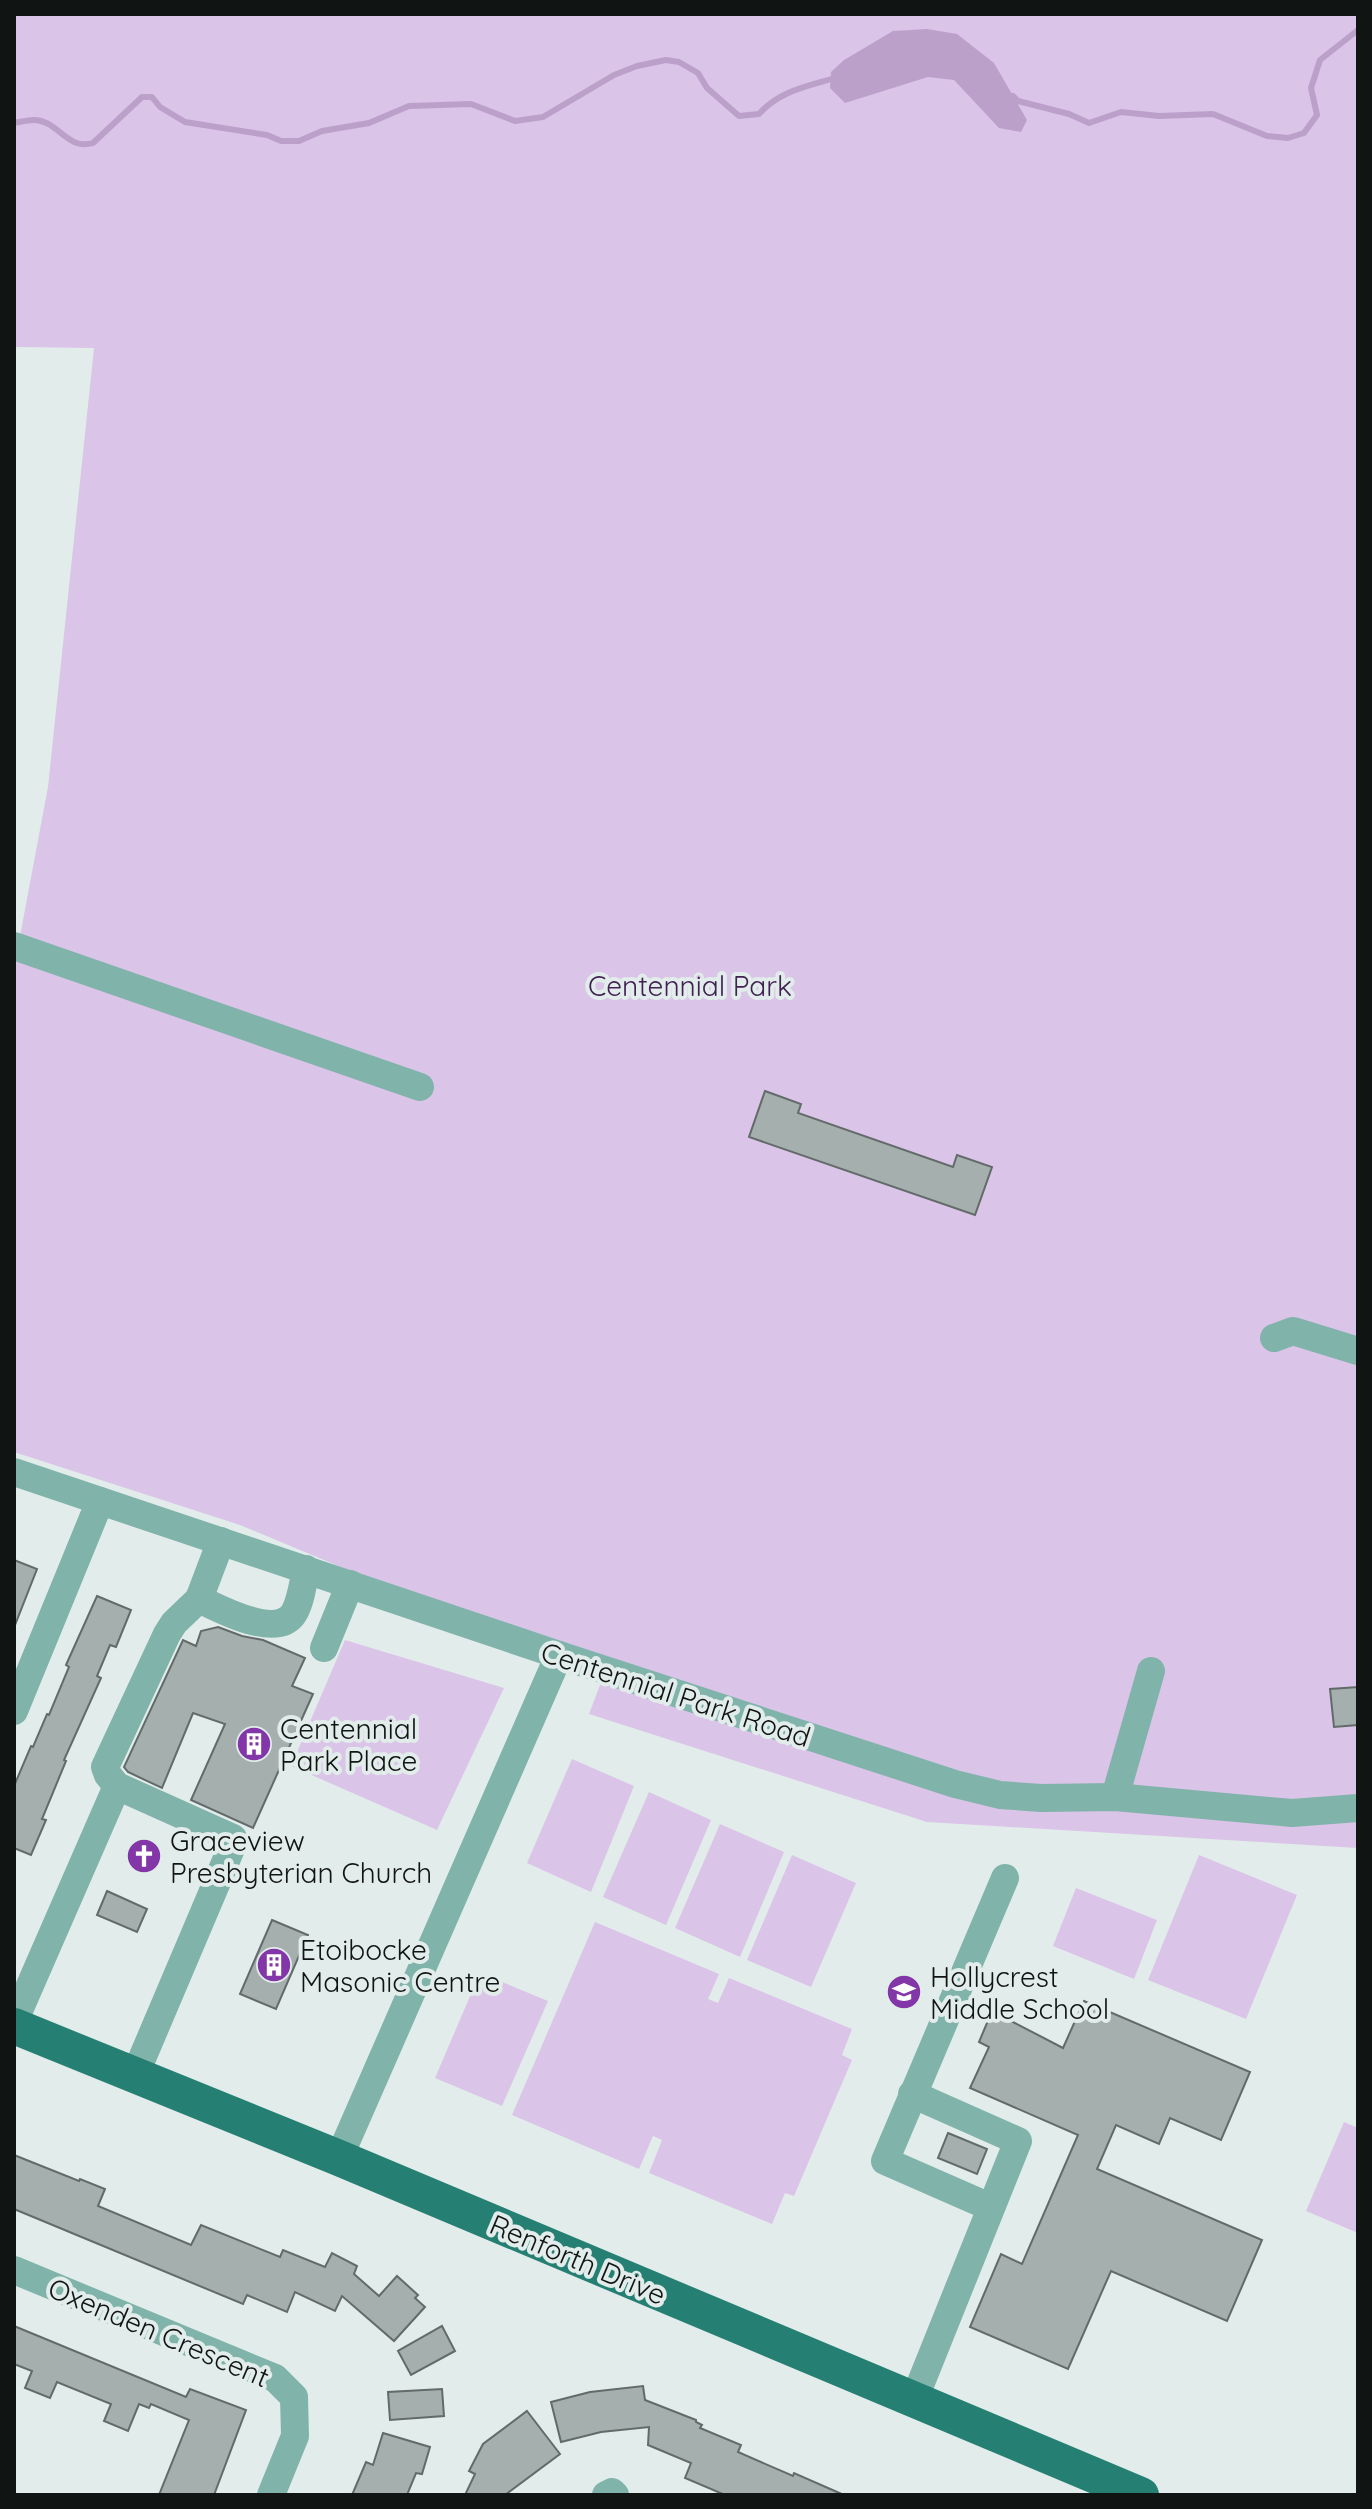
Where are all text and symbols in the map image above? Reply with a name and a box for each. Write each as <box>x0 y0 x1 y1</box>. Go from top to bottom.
park label: Centennial Park <box>588 968 792 1003</box>
street label: Centennial Park Road <box>537 1634 815 1754</box>
place label: Centennial Park Place <box>280 1711 417 1778</box>
building icon: Centennial Park Place <box>235 1725 273 1763</box>
place label: Graceview Presbyterian Church <box>170 1823 432 1890</box>
church icon: Graceview Presbyterian Church <box>125 1837 163 1875</box>
place label: Etoibocke Masonic Centre <box>300 1932 500 1999</box>
building icon: Etoibocke Masonic Centre <box>255 1946 293 1984</box>
place label: Hollycrest Middle School <box>930 1959 1109 2026</box>
school or university icon: Hollycrest Middle School <box>885 1973 923 2011</box>
street label: Renforth Drive <box>485 2206 671 2312</box>
street label: Oxenden Crescent <box>43 2270 275 2394</box>

